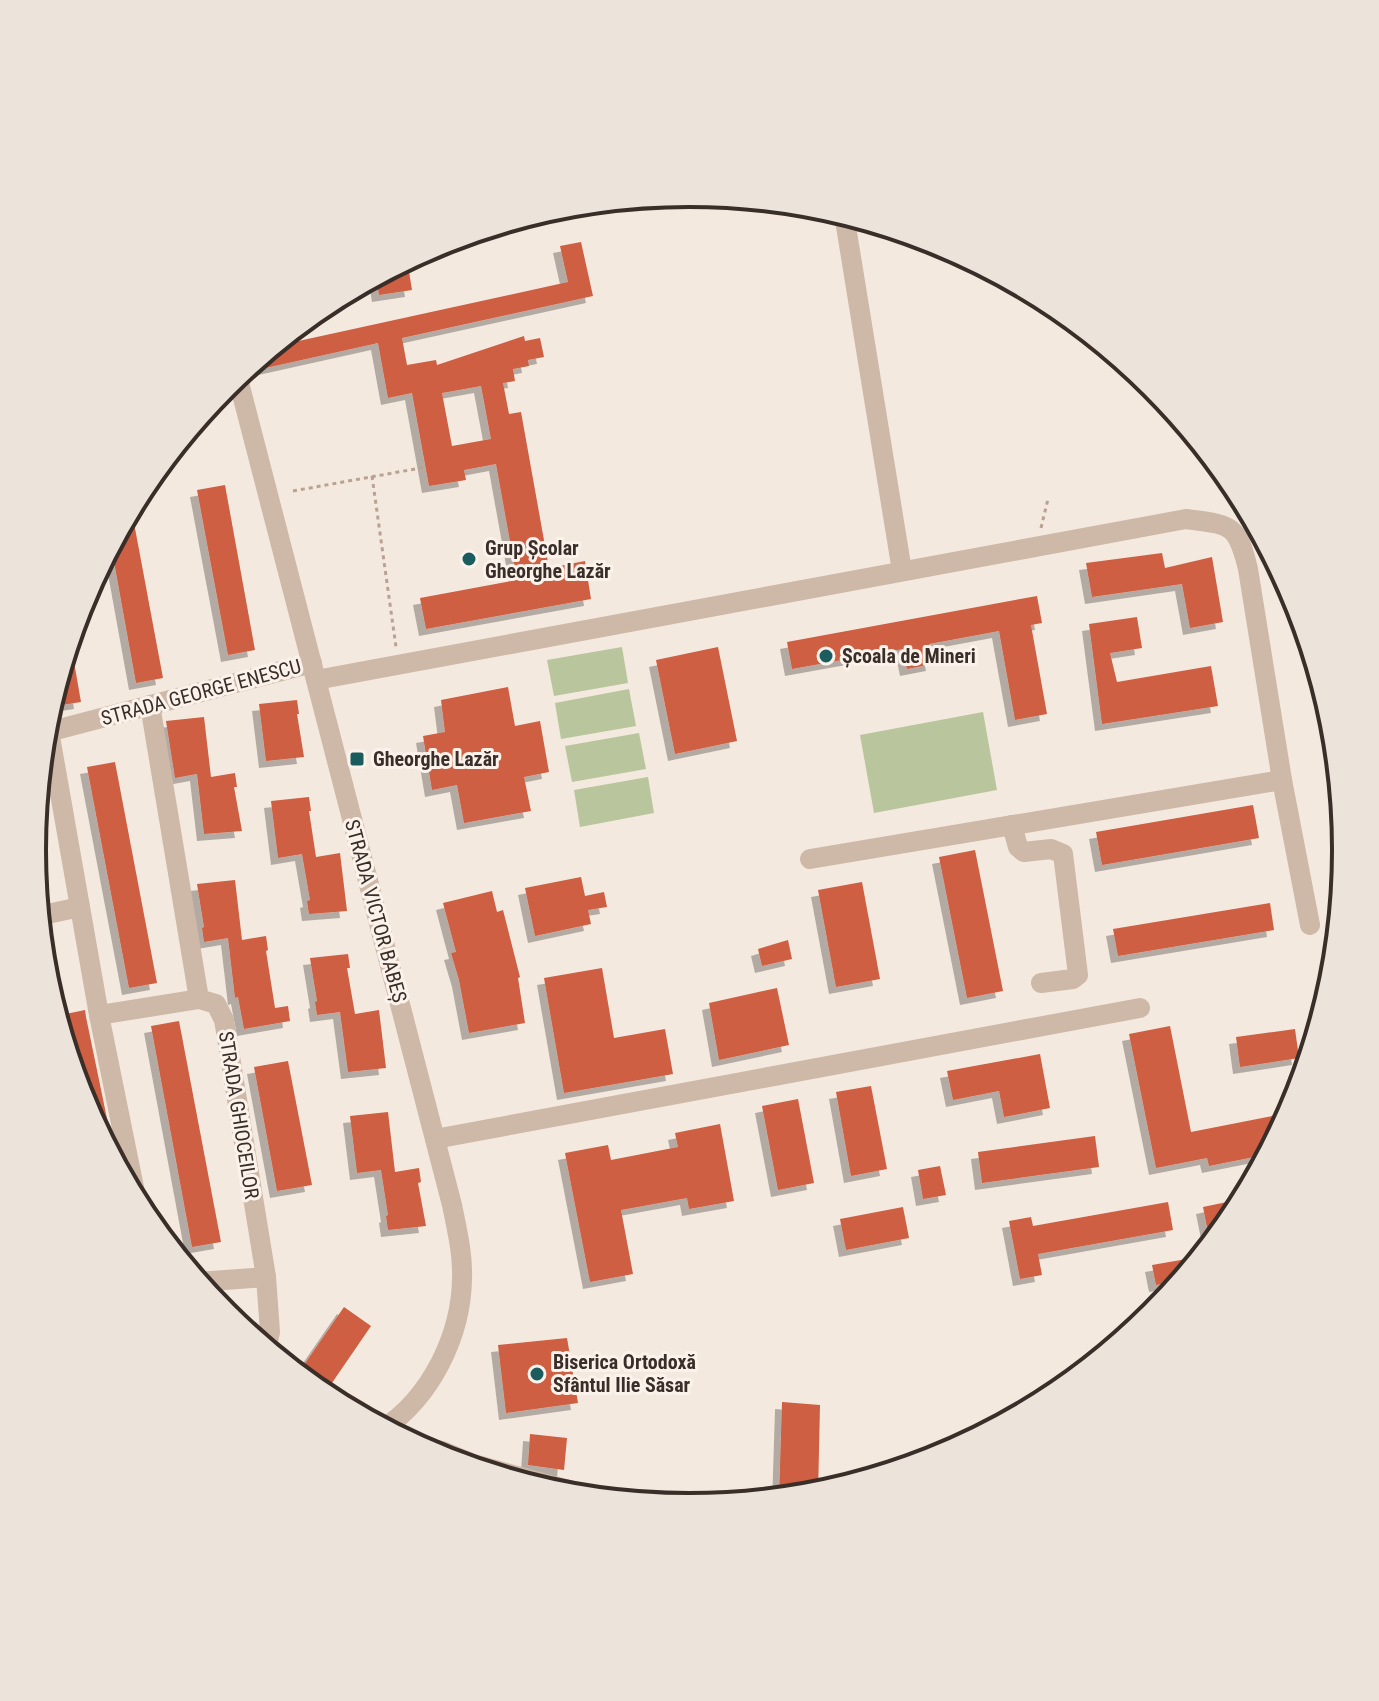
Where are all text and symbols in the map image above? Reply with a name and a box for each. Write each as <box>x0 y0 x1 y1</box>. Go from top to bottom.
place label: Grup Școlar Gheorghe Lazăr <box>485 536 611 583</box>
marker: Grup Școlar Gheorghe Lazăr <box>460 550 478 568</box>
place label: Școala de Mineri <box>842 644 976 668</box>
marker: Școala de Mineri <box>817 647 835 665</box>
street label: STRADA GEORGE ENESCU <box>98 654 304 730</box>
place label: Gheorghe Lazăr <box>373 747 499 771</box>
marker: Gheorghe Lazăr <box>348 750 366 768</box>
street label: STRADA VICTOR BABEȘ <box>340 817 412 1005</box>
street label: STRADA GHIOCEILOR <box>214 1030 264 1201</box>
place label: Biserica Ortodoxă Sfântul Ilie Săsar <box>553 1350 696 1397</box>
marker: Biserica Ortodoxă Sfântul Ilie Săsar <box>528 1365 546 1383</box>

